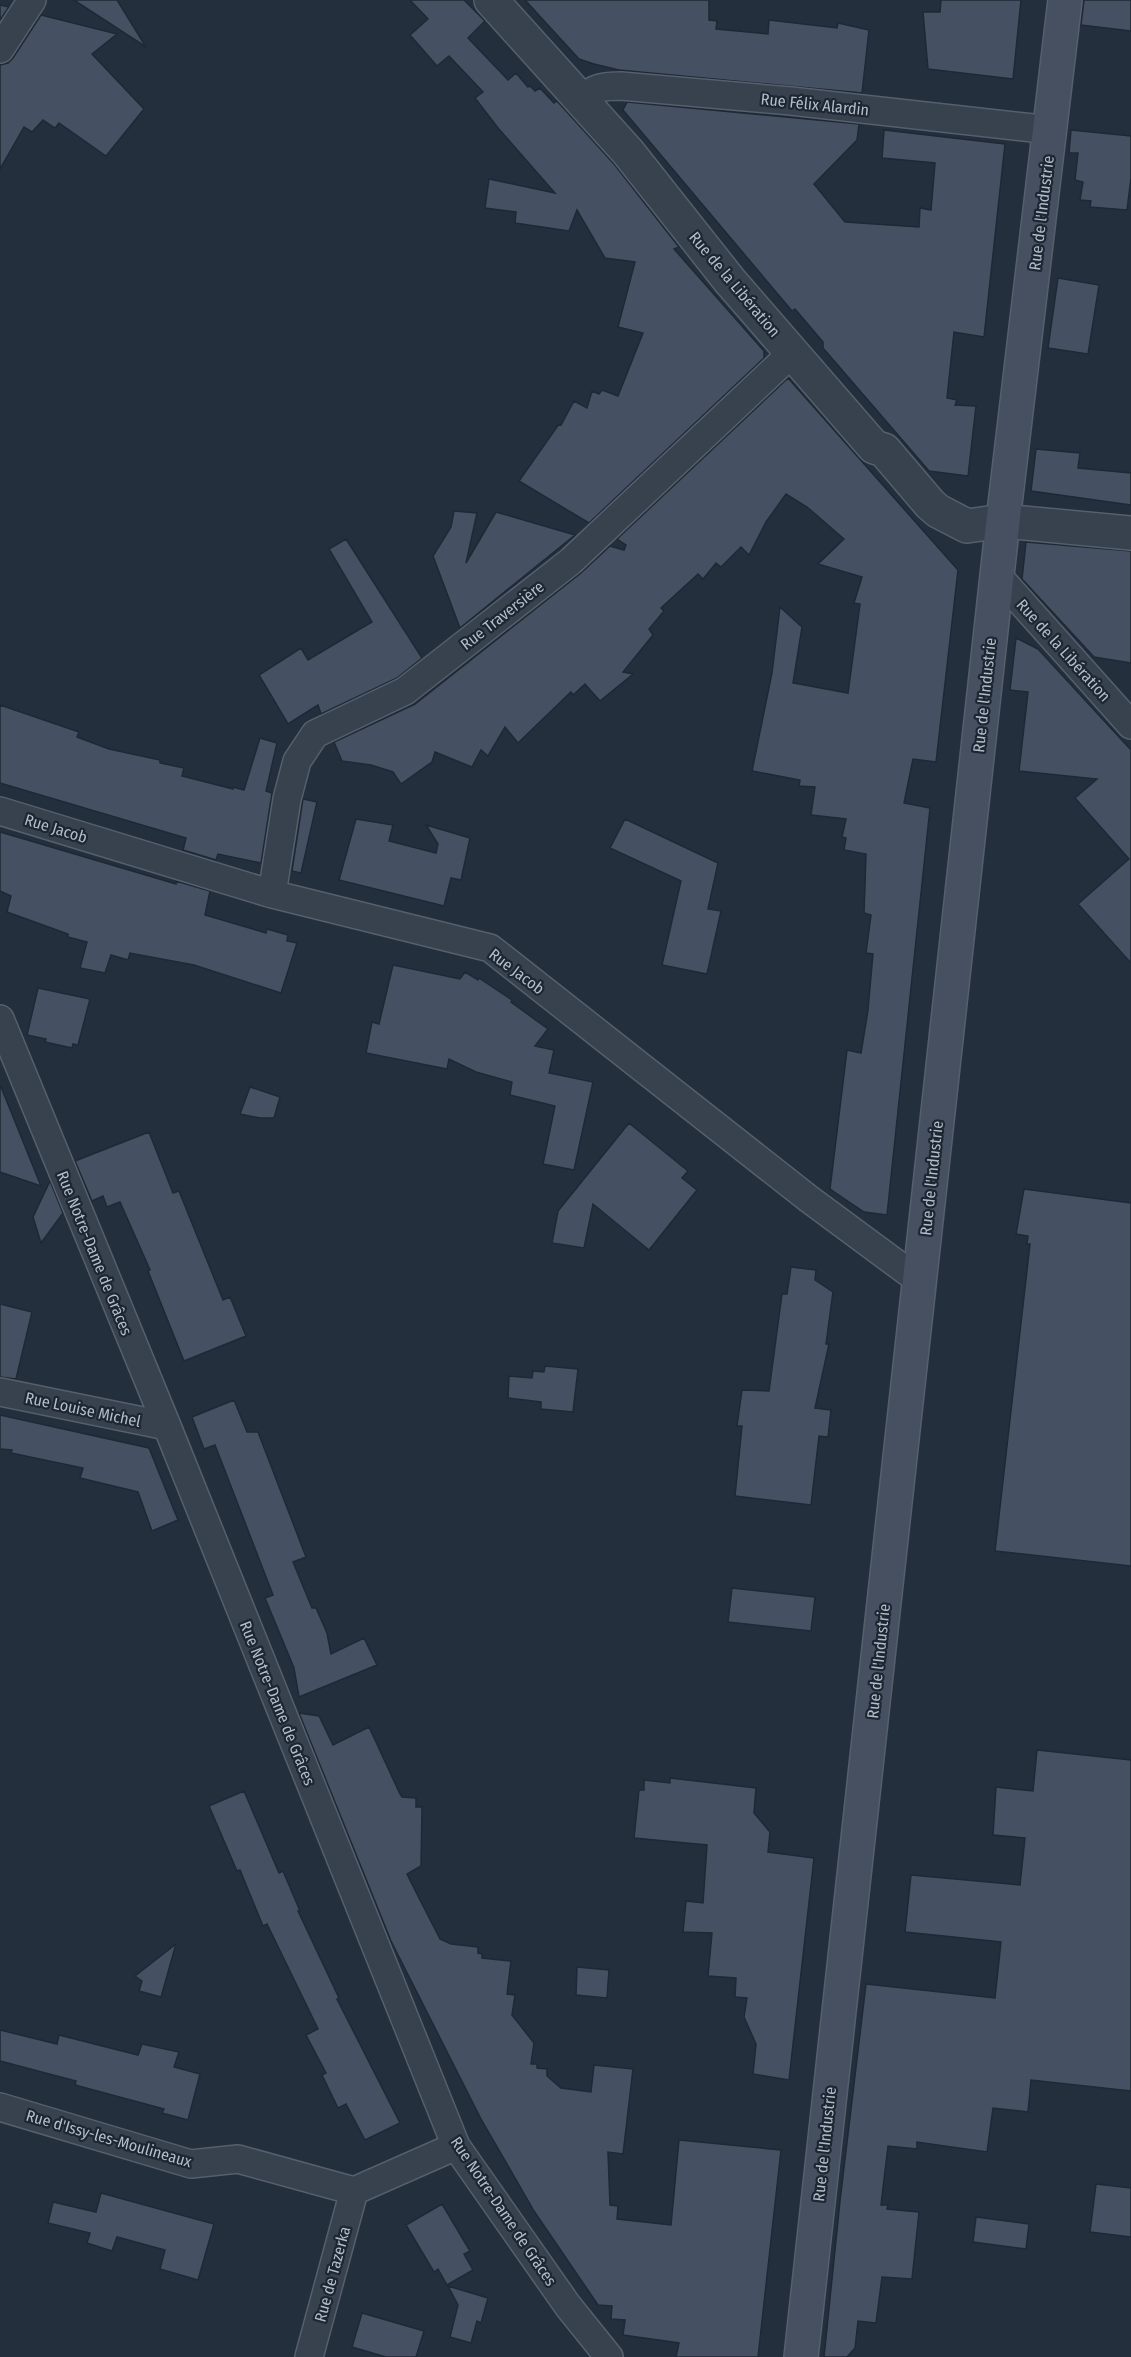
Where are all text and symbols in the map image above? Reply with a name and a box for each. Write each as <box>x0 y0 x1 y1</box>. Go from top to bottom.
street label: Rue Félix Alardin <box>760 89 870 120</box>
street label: Rue de l'Industrie <box>1025 155 1058 271</box>
street label: Rue de la Libération <box>685 228 784 341</box>
street label: Rue Traversière <box>457 577 548 654</box>
street label: Rue de la Libération <box>1013 595 1115 705</box>
street label: Rue de l'Industrie <box>969 637 1000 753</box>
street label: Rue Jacob <box>22 810 89 847</box>
street label: Rue Jacob <box>485 944 548 998</box>
street label: Rue de l'Industrie <box>916 1120 947 1236</box>
street label: Rue Notre-Dame de Grâces <box>53 1168 136 1338</box>
street label: Rue Louise Michel <box>23 1388 142 1431</box>
street label: Rue de l'Industrie <box>863 1603 894 1719</box>
street label: Rue Notre-Dame de Grâces <box>236 1618 319 1788</box>
street label: Rue de l'Industrie <box>809 2086 840 2202</box>
street label: Rue d'Issy-les-Moulineaux <box>24 2106 194 2171</box>
street label: Rue Notre-Dame de Grâces <box>447 2133 561 2290</box>
street label: Rue de Tazerka <box>311 2224 354 2324</box>

